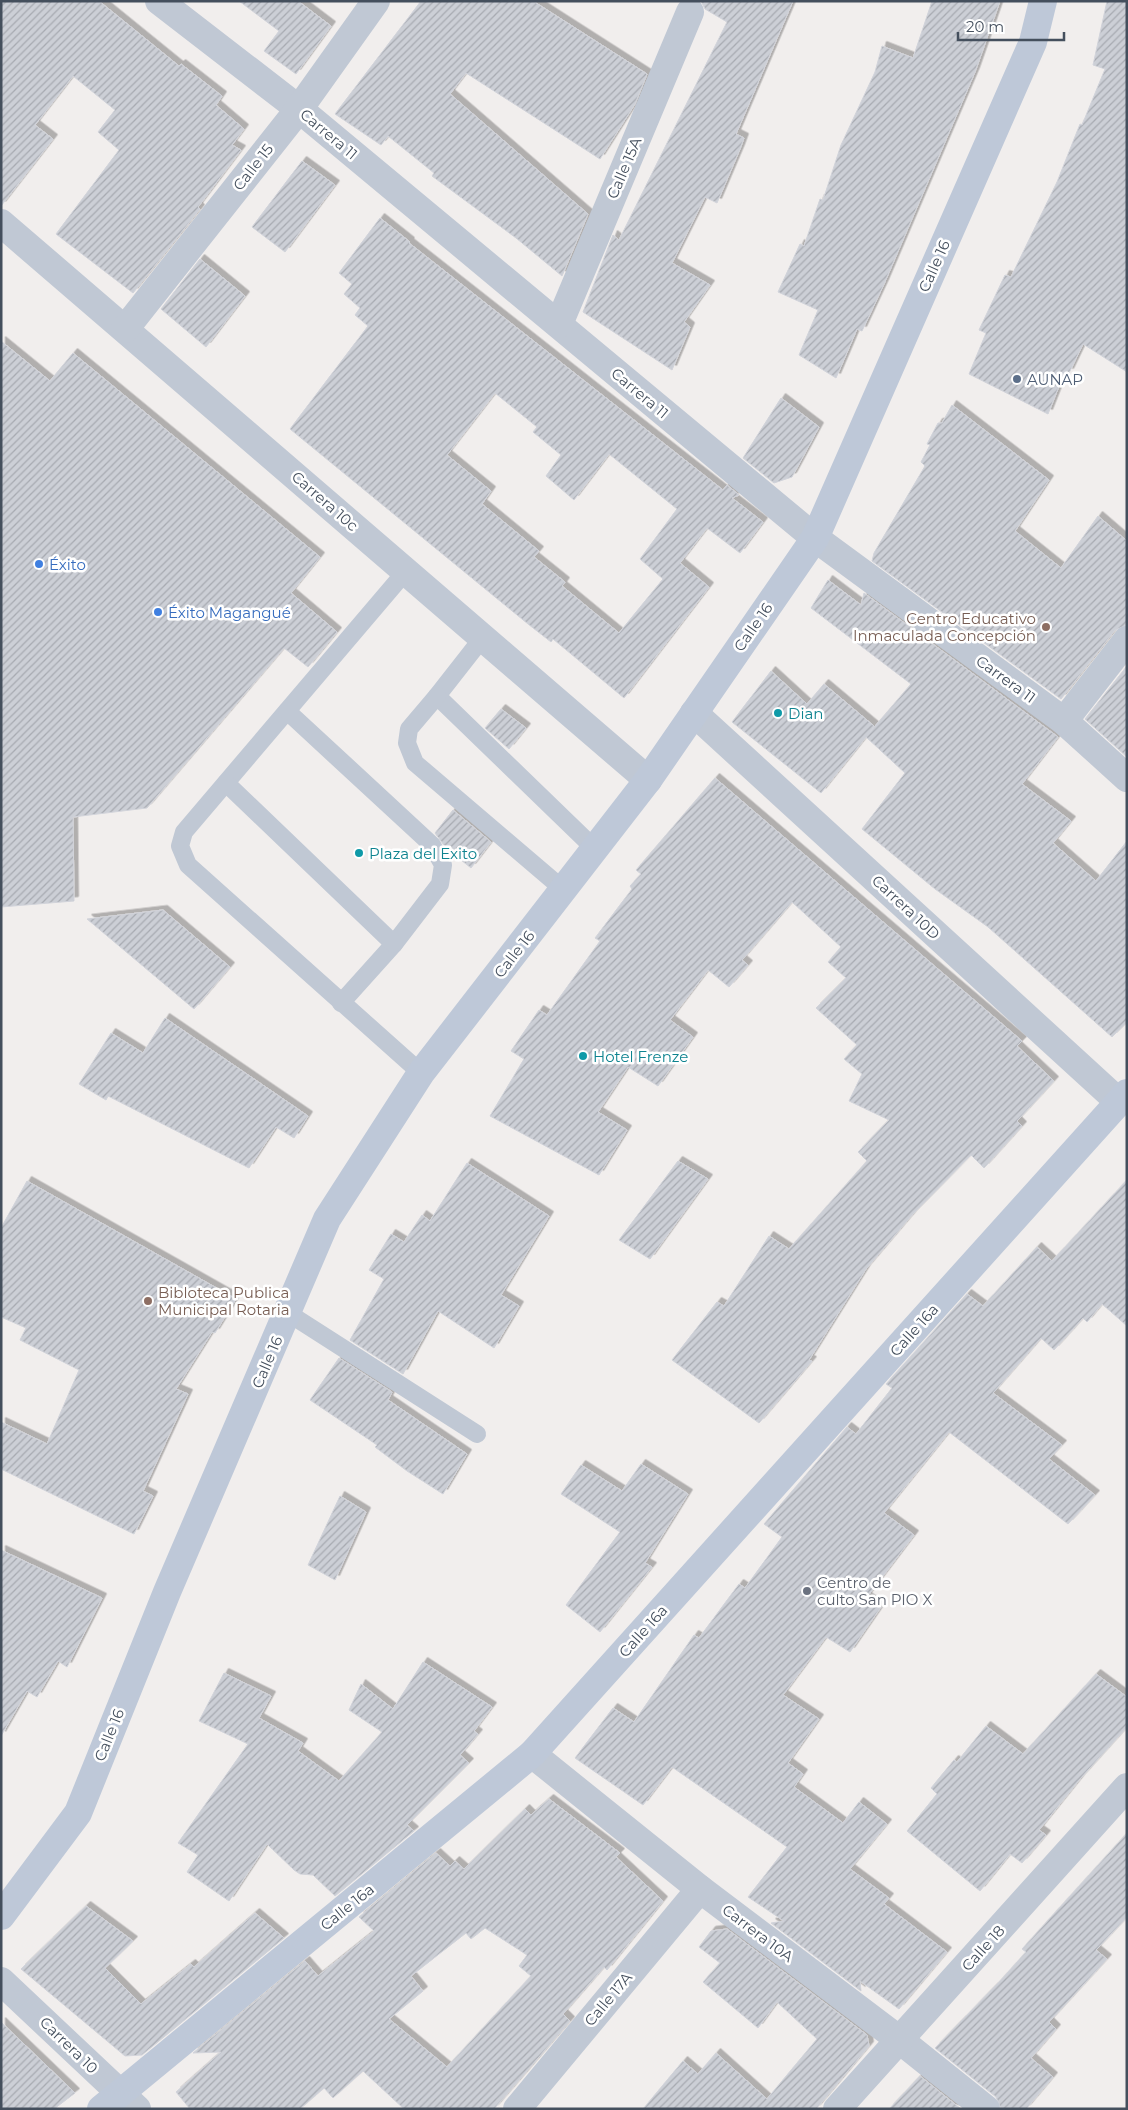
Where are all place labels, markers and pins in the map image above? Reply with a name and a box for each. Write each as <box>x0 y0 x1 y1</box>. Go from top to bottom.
place label: AUNAP <box>1027 370 1083 389</box>
marker: AUNAP <box>1011 373 1023 385</box>
place label: Éxito <box>49 555 86 574</box>
marker: Éxito <box>33 558 45 570</box>
place label: Éxito Magangué <box>168 603 291 622</box>
marker: Éxito Magangué <box>152 606 164 618</box>
place label: Centro Educativo Inmaculada Concepción <box>853 609 1036 645</box>
marker: Centro Educativo Inmaculada Concepción <box>1040 621 1052 633</box>
place label: Dian <box>788 704 823 723</box>
marker: Dian <box>772 707 784 719</box>
place label: Plaza del Exito <box>369 844 477 863</box>
marker: Plaza del Exito <box>353 847 365 859</box>
place label: Hotel Frenze <box>593 1047 688 1066</box>
marker: Hotel Frenze <box>577 1050 589 1062</box>
place label: Bibloteca Publica Municipal Rotaria <box>158 1283 290 1319</box>
marker: Bibloteca Publica Municipal Rotaria <box>142 1295 154 1307</box>
place label: Centro de culto San PIO X <box>817 1573 932 1609</box>
marker: Centro de culto San PIO X <box>801 1585 813 1597</box>

